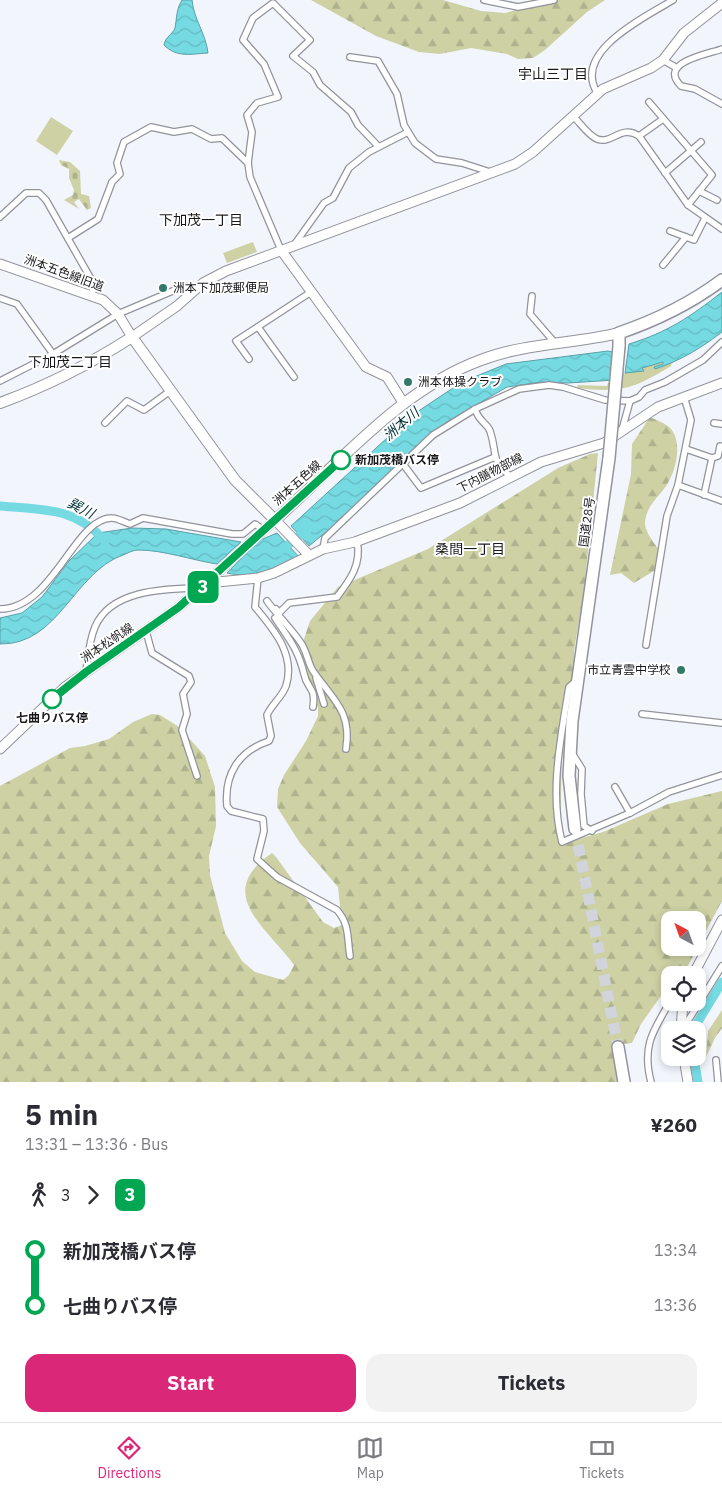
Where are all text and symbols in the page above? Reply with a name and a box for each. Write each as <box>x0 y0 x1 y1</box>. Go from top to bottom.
district label: 宇山三丁目 <box>518 65 588 83</box>
district label: 下加茂一丁目 <box>159 211 243 229</box>
street label: 洲本五色線旧道 <box>22 251 106 294</box>
place label: 洲本下加茂郵便局 <box>173 280 269 295</box>
marker: 洲本下加茂郵便局 <box>157 282 169 294</box>
district label: 下加茂二丁目 <box>28 353 112 371</box>
place label: 洲本体操クラブ <box>418 374 502 389</box>
marker: 洲本体操クラブ <box>402 376 414 388</box>
water label: 洲本川 <box>379 402 424 444</box>
marker: 新加茂橋バス停 <box>331 450 351 470</box>
street label: 下内膳物部線 <box>454 450 525 496</box>
place label: 新加茂橋バス停 <box>355 452 439 467</box>
street label: 洲本五色線 <box>269 457 324 508</box>
water label: 巽川 <box>64 494 99 523</box>
street label: 国道28号 <box>576 496 597 548</box>
district label: 桑間一丁目 <box>435 540 505 558</box>
line badge: 3 <box>187 571 219 603</box>
text: 3 <box>198 575 208 598</box>
street label: 洲本松帆線 <box>78 620 136 666</box>
place label: 市立青雲中学校 <box>587 662 671 677</box>
marker: 市立青雲中学校 <box>675 664 687 676</box>
marker: 七曲りバス停 <box>42 689 62 709</box>
place label: 七曲りバス停 <box>16 710 88 725</box>
north arrow <box>661 911 706 956</box>
map controls <box>661 911 706 1066</box>
button: locate <box>661 966 706 1011</box>
button: layers <box>661 1021 706 1066</box>
text: 5 min <box>25 1096 98 1133</box>
text: ¥260 <box>650 1113 697 1137</box>
text: 13:31 – 13:36 · Bus <box>25 1134 168 1154</box>
icon: walk <box>25 1181 53 1209</box>
icon: forward <box>79 1181 107 1209</box>
text: 3 <box>125 1183 135 1206</box>
text: 3 <box>61 1185 71 1205</box>
text: 新加茂橋バス停 <box>63 1239 196 1263</box>
text: 13:34 <box>654 1240 697 1260</box>
text: 七曲りバス停 <box>63 1294 177 1318</box>
text: 13:36 <box>654 1295 697 1315</box>
button: Start <box>25 1354 356 1412</box>
button: Tickets <box>366 1354 697 1412</box>
tab: Directions <box>98 1434 161 1482</box>
tab: Map <box>356 1434 384 1482</box>
tab: Tickets <box>579 1434 624 1482</box>

